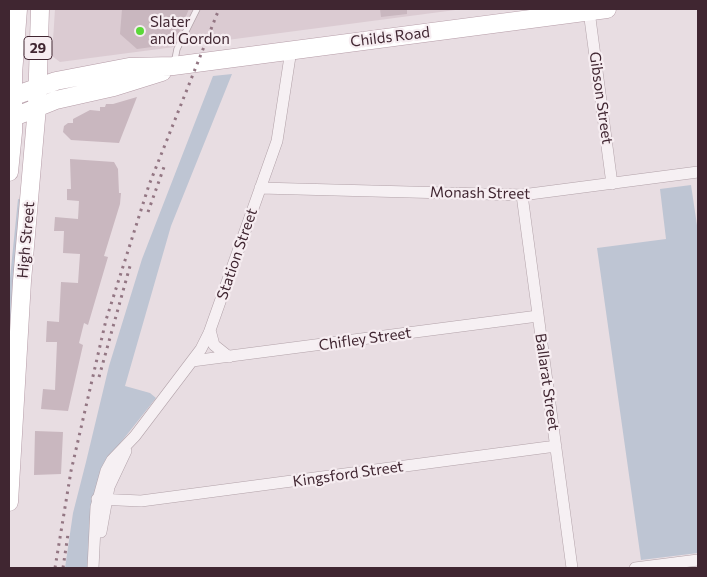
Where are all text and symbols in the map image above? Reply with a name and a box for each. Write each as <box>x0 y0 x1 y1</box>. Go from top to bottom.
place label: Slater and Gordon <box>150 13 230 48</box>
street label: Childs Road <box>349 23 431 51</box>
marker: Slater and Gordon <box>134 25 146 37</box>
road number: 29 <box>24 36 52 59</box>
street label: Gibson Street <box>586 51 616 145</box>
street label: Monash Street <box>430 183 530 203</box>
street label: High Street <box>14 201 38 279</box>
street label: Station Street <box>213 206 261 302</box>
street label: Chifley Street <box>318 324 412 354</box>
street label: Ballarat Street <box>531 332 563 432</box>
street label: Kingsford Street <box>291 457 405 491</box>

